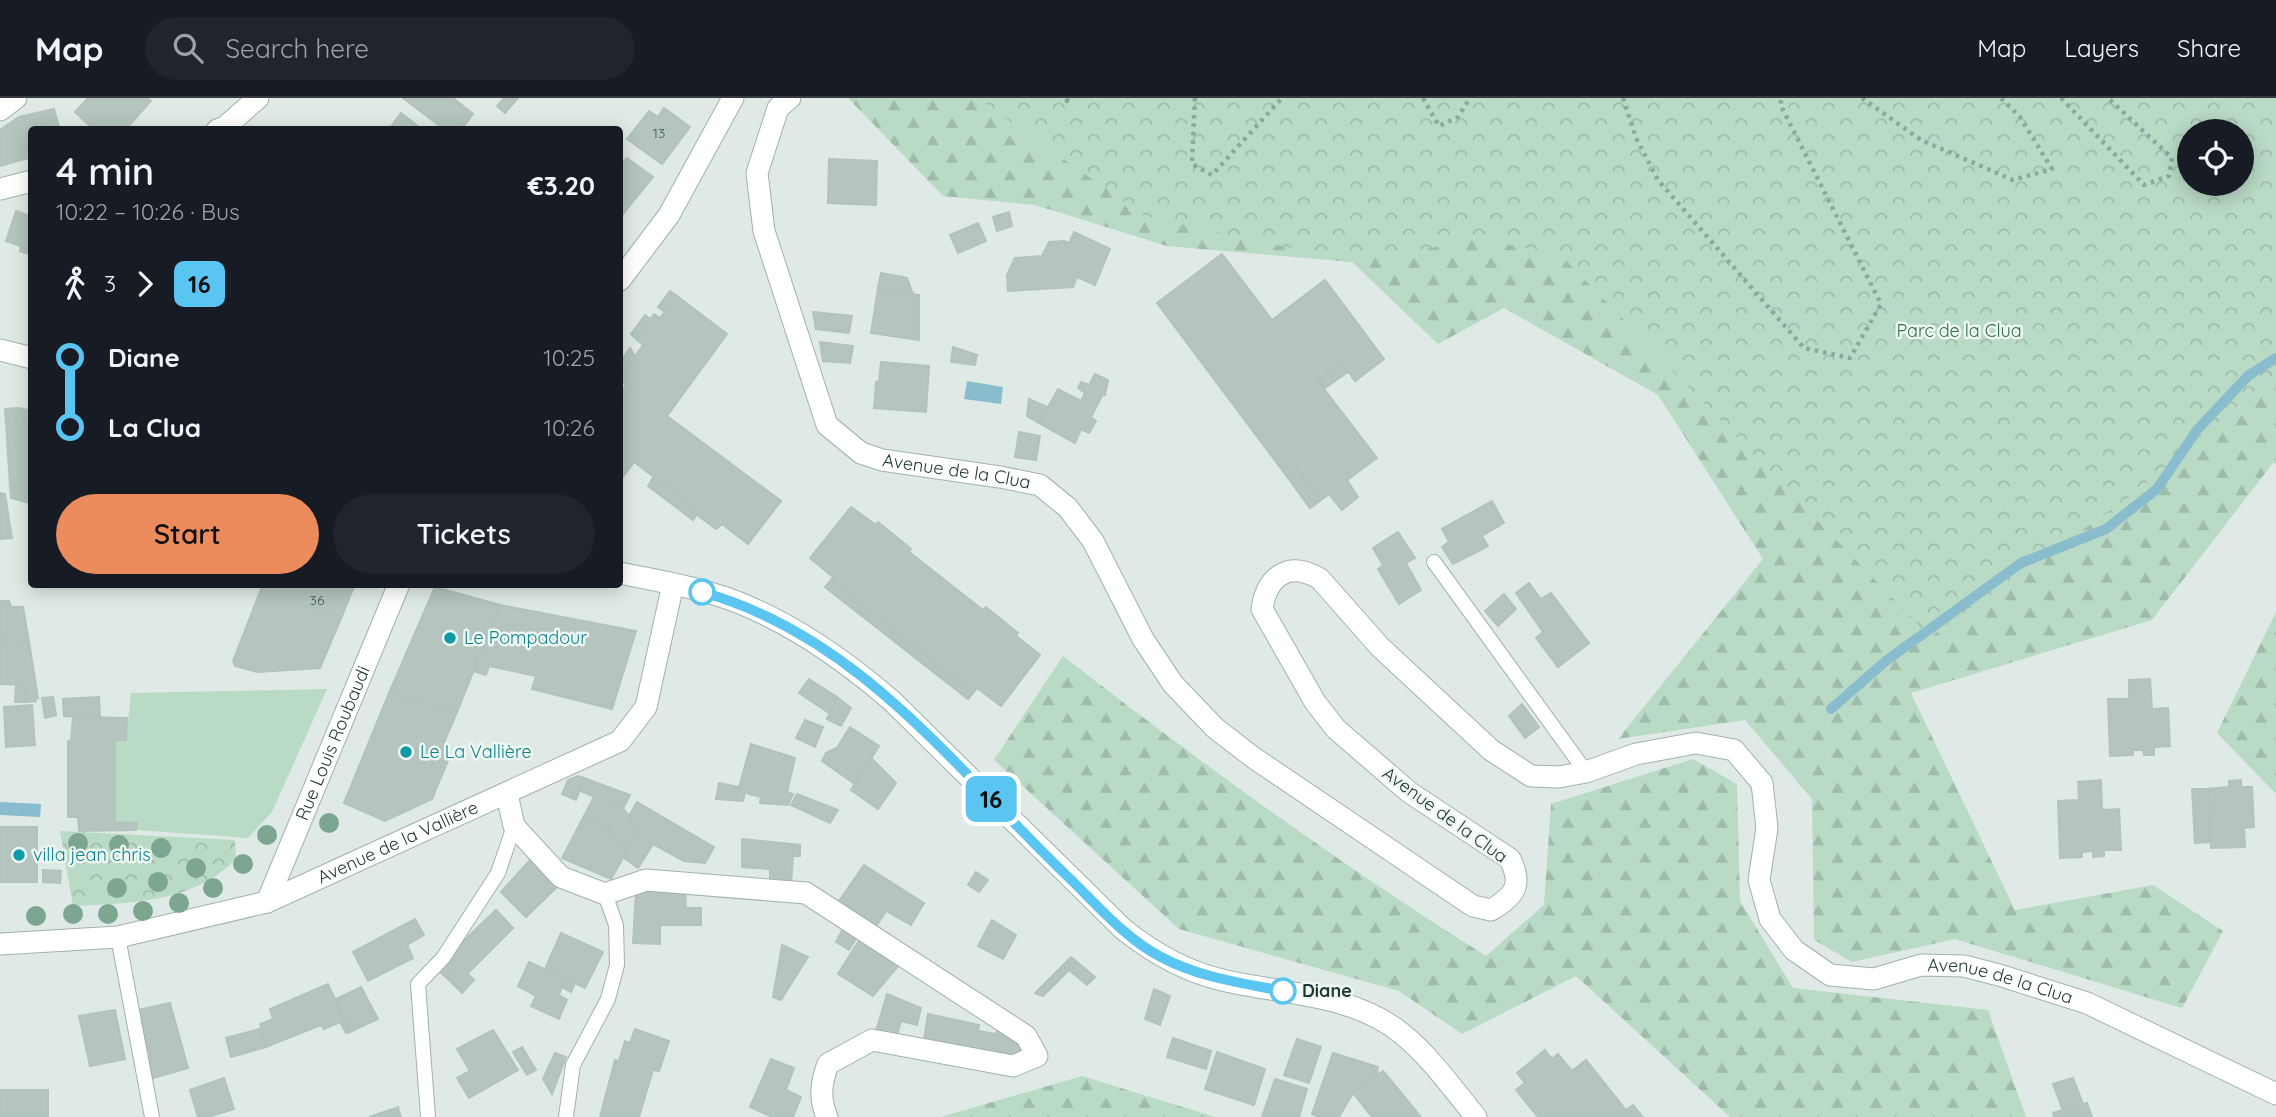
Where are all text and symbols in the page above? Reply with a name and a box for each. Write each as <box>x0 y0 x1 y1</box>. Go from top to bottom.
search box <box>145 17 635 80</box>
text: Map <box>35 28 103 69</box>
icon: search <box>169 29 207 67</box>
text: Search here <box>225 32 369 65</box>
text: Map <box>1977 33 2026 63</box>
text: Layers <box>2064 33 2139 63</box>
text: Share <box>2177 33 2241 63</box>
map controls <box>2177 119 2254 196</box>
button: locate <box>2177 119 2254 196</box>
house number: 13 <box>653 124 665 142</box>
text: 4 min <box>56 147 154 195</box>
text: €3.20 <box>528 169 595 202</box>
text: 10:22 – 10:26 · Bus <box>56 197 240 226</box>
icon: walk <box>56 265 94 303</box>
icon: forward <box>126 265 164 303</box>
text: 3 <box>104 269 116 298</box>
text: 16 <box>188 269 211 299</box>
park label: Parc de la Clua <box>1896 319 2022 342</box>
text: Diane <box>108 341 180 374</box>
text: 10:25 <box>543 343 595 372</box>
text: La Clua <box>108 411 201 444</box>
text: 10:26 <box>543 413 595 442</box>
street label: Avenue de la Clua <box>881 448 1033 494</box>
button: Start <box>56 494 319 574</box>
button: Tickets <box>333 494 595 574</box>
unlabelled marker <box>689 579 715 605</box>
house number: 36 <box>310 591 325 609</box>
place label: Le Pompadour <box>464 626 587 649</box>
marker: Le Pompadour <box>442 630 458 646</box>
street label: Rue Louis Roubaudi <box>290 662 375 824</box>
place label: Le La Vallière <box>420 740 532 763</box>
marker: Le La Vallière <box>398 744 414 760</box>
street label: Avenue de la Clua <box>1378 761 1512 868</box>
line badge: 16 <box>960 776 1023 822</box>
text: 16 <box>980 784 1002 814</box>
street label: Avenue de la Vallière <box>314 795 482 889</box>
place label: villa jean chris <box>33 843 151 866</box>
marker: villa jean chris <box>11 847 27 863</box>
street label: Avenue de la Clua <box>1927 953 2076 1009</box>
marker: Diane <box>1270 978 1296 1004</box>
place label: Diane <box>1302 979 1352 1002</box>

